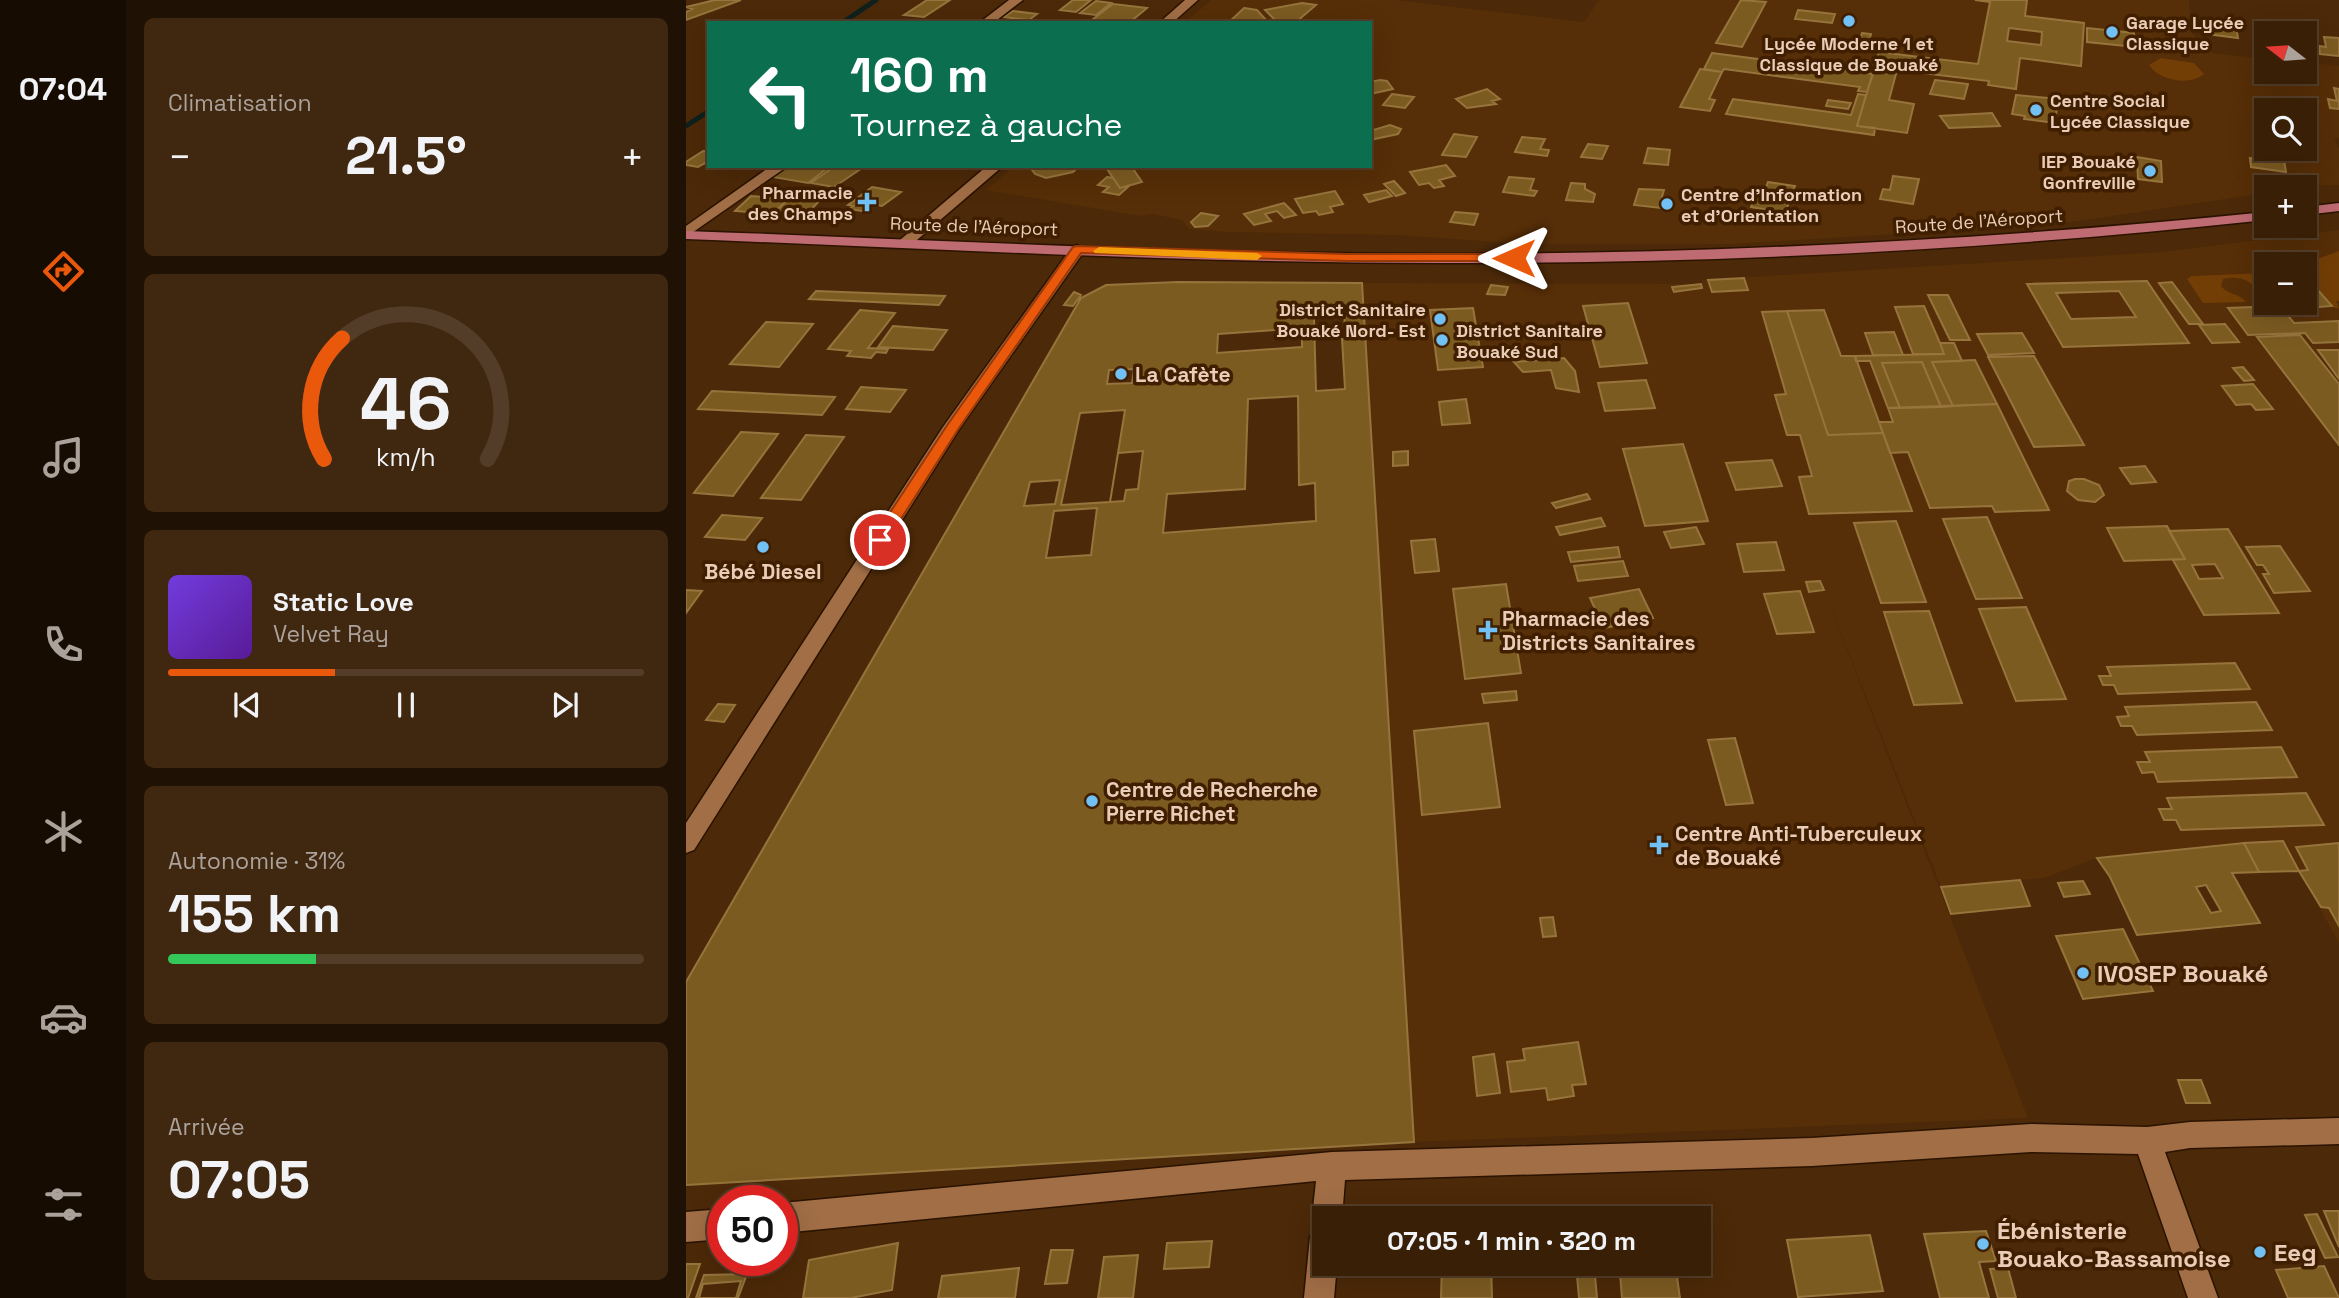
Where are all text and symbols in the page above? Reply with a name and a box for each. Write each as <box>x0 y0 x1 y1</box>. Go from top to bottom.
place label: Garage Lycée Classique <box>2126 11 2244 55</box>
marker: Lycée Moderne 1 et Classique de Bouaké <box>1841 13 1857 29</box>
north arrow <box>2254 21 2317 84</box>
map controls <box>2254 21 2317 315</box>
marker: Garage Lycée Classique <box>2104 24 2120 40</box>
place label: Lycée Moderne 1 et Classique de Bouaké <box>1760 32 1938 76</box>
text: 160 m <box>850 44 988 106</box>
icon: left <box>735 49 826 140</box>
text: 07:04 <box>19 69 107 109</box>
text: Climatisation <box>168 88 312 118</box>
place label: Centre Social Lycée Classique <box>2050 89 2190 133</box>
button: search <box>2254 98 2317 161</box>
marker: Centre Social Lycée Classique <box>2028 102 2044 118</box>
text: Tournez à gauche <box>850 105 1122 145</box>
text: 21.5° <box>345 123 467 189</box>
text: − <box>168 133 192 181</box>
text: + <box>620 133 644 181</box>
place label: IEP Bouaké Gonfreville <box>2041 150 2136 194</box>
marker: IEP Bouaké Gonfreville <box>2142 163 2158 179</box>
button: + <box>2254 175 2317 238</box>
place label: Pharmacie des Champs <box>748 181 853 225</box>
place label: Centre d'Information et d'Orientation <box>1681 183 1862 227</box>
marker: Pharmacie des Champs <box>859 194 875 210</box>
marker: Centre d'Information et d'Orientation <box>1659 196 1675 212</box>
street label: Route de l'Aéroport <box>1894 204 2064 238</box>
street label: Route de l'Aéroport <box>889 212 1059 240</box>
position arrow <box>1477 221 1551 295</box>
icon: directions <box>39 247 88 296</box>
button: − <box>2254 252 2317 315</box>
place label: District Sanitaire Bouaké Nord- Est <box>1276 298 1426 342</box>
marker: District Sanitaire Bouaké Nord- Est <box>1432 311 1448 327</box>
place label: District Sanitaire Bouaké Sud <box>1456 319 1603 363</box>
marker: District Sanitaire Bouaké Sud <box>1434 332 1450 348</box>
text: 46 <box>360 357 452 450</box>
place label: La Cafète <box>1135 361 1231 388</box>
marker: La Cafète <box>1113 366 1129 382</box>
icon: music <box>39 433 88 482</box>
text: km/h <box>376 441 436 473</box>
pin <box>850 510 910 570</box>
icon: arrive <box>861 521 899 559</box>
marker: Bébé Diesel <box>755 539 771 555</box>
place label: Bébé Diesel <box>704 558 822 585</box>
text: Static Love <box>273 585 414 619</box>
place label: Pharmacie des Districts Sanitaires <box>1502 605 1695 656</box>
text: Velvet Ray <box>273 619 389 649</box>
icon: phone <box>39 620 88 669</box>
marker: Pharmacie des Districts Sanitaires <box>1480 622 1496 638</box>
icon: previous <box>228 686 266 724</box>
icon: pause <box>387 686 425 724</box>
icon: next <box>546 686 584 724</box>
place label: Centre de Recherche Pierre Richet <box>1106 776 1318 827</box>
marker: Centre de Recherche Pierre Richet <box>1084 793 1100 809</box>
icon: climate <box>39 807 88 856</box>
place label: Centre Anti-Tuberculeux de Bouaké <box>1675 820 1922 871</box>
marker: Centre Anti-Tuberculeux de Bouaké <box>1649 835 1669 855</box>
text: Autonomie · 31% <box>168 846 345 876</box>
text: 155 km <box>168 881 341 947</box>
place label: IVOSEP Bouaké <box>2097 958 2268 989</box>
marker: IVOSEP Bouaké <box>2075 965 2091 981</box>
icon: car <box>39 993 88 1042</box>
text: Arrivée <box>168 1112 245 1142</box>
text: 07:05 <box>168 1147 310 1213</box>
icon: filters <box>39 1180 88 1229</box>
speed limit sign: 50 <box>707 1185 798 1276</box>
place label: Ébénisterie Bouako-Bassamoise <box>1997 1215 2231 1274</box>
text: 07:05 · 1 min · 320 m <box>1387 1224 1636 1258</box>
marker: Ébénisterie Bouako-Bassamoise <box>1975 1236 1991 1252</box>
place label: Eeg <box>2274 1237 2316 1268</box>
marker: Eeg <box>2252 1244 2268 1260</box>

